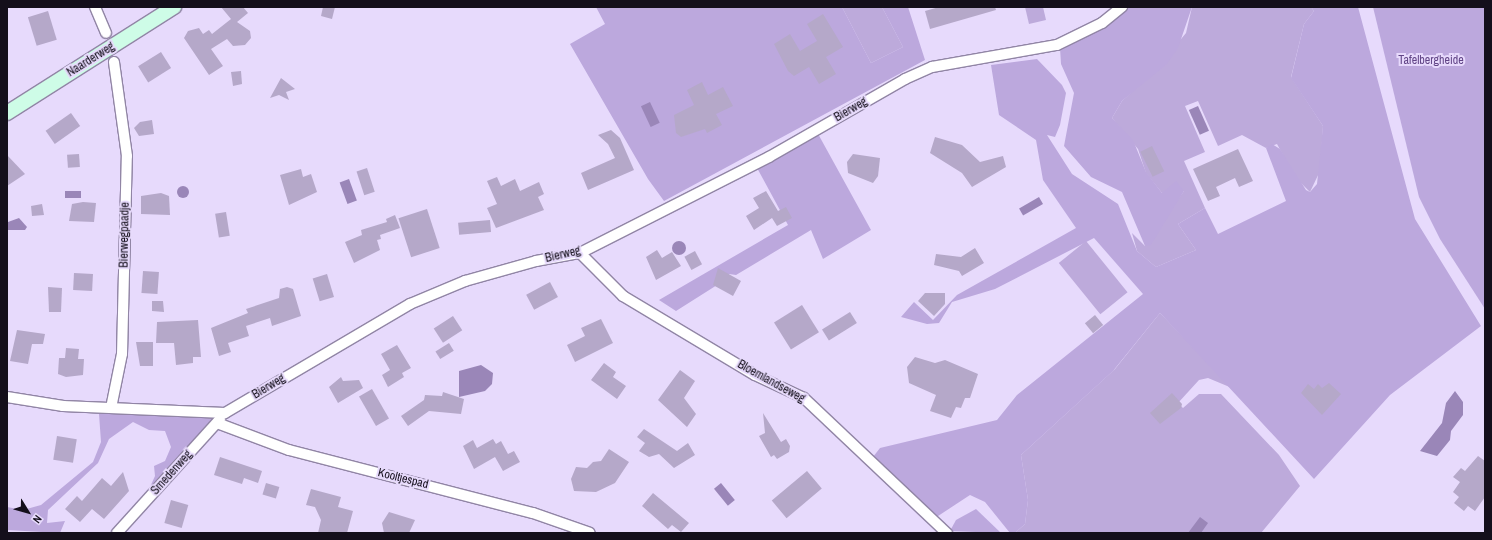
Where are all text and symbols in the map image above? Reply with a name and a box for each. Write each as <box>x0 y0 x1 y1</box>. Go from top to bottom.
street label: Naarderweg <box>64 40 118 80</box>
park label: Tafelbergheide <box>1398 54 1464 68</box>
street label: Bierweg <box>832 95 870 125</box>
street label: Bierwegpaadje <box>117 202 133 268</box>
street label: Bierweg <box>544 244 582 266</box>
street label: Bloemlandseweg <box>735 358 807 406</box>
street label: Bierweg <box>250 372 288 402</box>
street label: Smedenweg <box>148 448 196 498</box>
street label: Kooltjespad <box>376 466 430 492</box>
north arrow <box>8 492 48 532</box>
text: N <box>30 512 45 526</box>

